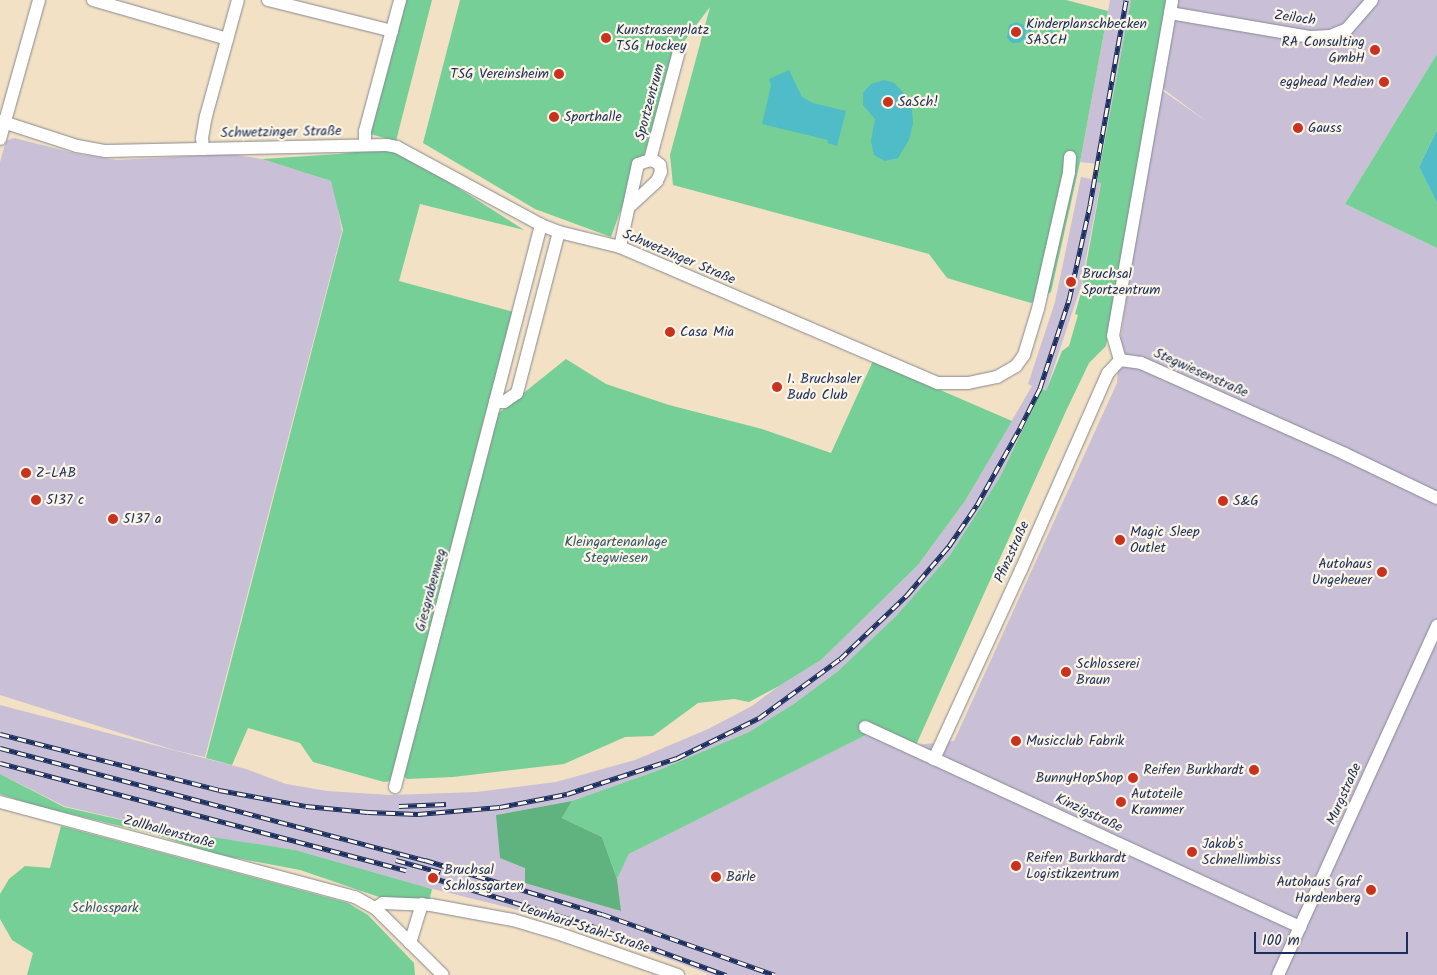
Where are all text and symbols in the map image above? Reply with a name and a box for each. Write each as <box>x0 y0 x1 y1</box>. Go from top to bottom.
street label: Zeiloch <box>1273 7 1317 29</box>
place label: Kinderplanschbecken SASCH <box>1026 16 1147 48</box>
place label: Kunstrasenplatz TSG Hockey <box>616 22 709 54</box>
marker: Kinderplanschbecken SASCH <box>1010 26 1022 38</box>
marker: Kunstrasenplatz TSG Hockey <box>600 32 612 44</box>
place label: RA Consulting GmbH <box>1282 34 1365 66</box>
marker: RA Consulting GmbH <box>1369 44 1381 56</box>
street label: Sportzentrum <box>632 62 668 142</box>
place label: TSG Vereinsheim <box>450 66 549 82</box>
marker: TSG Vereinsheim <box>553 68 565 80</box>
place label: egghead Medien <box>1280 74 1374 90</box>
marker: egghead Medien <box>1378 76 1390 88</box>
place label: SaSch! <box>898 94 938 110</box>
marker: SaSch! <box>882 96 894 108</box>
place label: Sporthalle <box>564 109 622 125</box>
marker: Sporthalle <box>548 111 560 123</box>
place label: Gauss <box>1308 120 1342 136</box>
marker: Gauss <box>1292 122 1304 134</box>
street label: Schwetzinger Straße <box>220 123 342 141</box>
street label: Schwetzinger Straße <box>620 226 738 288</box>
place label: Bruchsal Sportzentrum <box>1082 266 1160 298</box>
marker: Bruchsal Sportzentrum <box>1064 275 1078 289</box>
place label: Casa Mia <box>680 324 734 340</box>
marker: Casa Mia <box>664 326 676 338</box>
street label: Stegwiesenstraße <box>1151 345 1251 401</box>
place label: 1. Bruchsaler Budo Club <box>787 371 861 404</box>
marker: 1. Bruchsaler Budo Club <box>771 381 783 393</box>
place label: Z-LAB <box>36 465 76 481</box>
marker: Z-LAB <box>20 467 32 479</box>
place label: 5137 c <box>46 492 84 508</box>
place label: S&G <box>1233 493 1259 509</box>
marker: 5137 c <box>30 494 42 506</box>
marker: S&G <box>1217 495 1229 507</box>
place label: 5137 a <box>123 511 162 527</box>
marker: 5137 a <box>107 513 119 525</box>
street label: Pfinzstraße <box>991 519 1033 585</box>
place label: Magic Sleep Outlet <box>1130 524 1200 556</box>
park label: Kleingartenanlage Stegwiesen <box>565 534 667 566</box>
marker: Magic Sleep Outlet <box>1114 534 1126 546</box>
street label: Giesgrabenweg <box>412 547 450 633</box>
place label: Autohaus Ungeheuer <box>1312 556 1372 588</box>
marker: Autohaus Ungeheuer <box>1376 566 1388 578</box>
place label: Schlosserei Braun <box>1076 656 1139 689</box>
marker: Schlosserei Braun <box>1060 666 1072 678</box>
place label: Musicclub Fabrik <box>1026 733 1124 749</box>
marker: Musicclub Fabrik <box>1010 735 1022 747</box>
street label: Murgstraße <box>1323 760 1365 828</box>
place label: Reifen Burkhardt <box>1144 762 1244 778</box>
marker: Reifen Burkhardt <box>1248 764 1260 776</box>
place label: BunnyHopShop <box>1035 770 1123 786</box>
marker: BunnyHopShop <box>1127 772 1139 784</box>
place label: Autoteile Krammer <box>1131 786 1184 819</box>
street label: Kinzigstraße <box>1053 790 1125 836</box>
marker: Autoteile Krammer <box>1115 796 1127 808</box>
street label: Zollhallenstraße <box>122 812 216 852</box>
place label: Jakob's Schnellimbiss <box>1202 836 1281 869</box>
marker: Jakob's Schnellimbiss <box>1186 846 1198 858</box>
place label: Reifen Burkhardt Logistikzentrum <box>1026 850 1126 882</box>
marker: Reifen Burkhardt Logistikzentrum <box>1010 860 1022 872</box>
place label: Bruchsal Schlossgarten <box>444 862 524 894</box>
place label: Bärle <box>726 869 756 885</box>
marker: Bruchsal Schlossgarten <box>426 871 440 885</box>
marker: Bärle <box>710 871 722 883</box>
place label: Autohaus Graf Hardenberg <box>1277 874 1361 906</box>
marker: Autohaus Graf Hardenberg <box>1365 884 1377 896</box>
street label: Leonhard-Stahl-Straße <box>518 899 652 957</box>
park label: Schlosspark <box>71 900 139 916</box>
scale bar <box>1257 922 1411 954</box>
text: 100 m <box>1262 929 1300 953</box>

